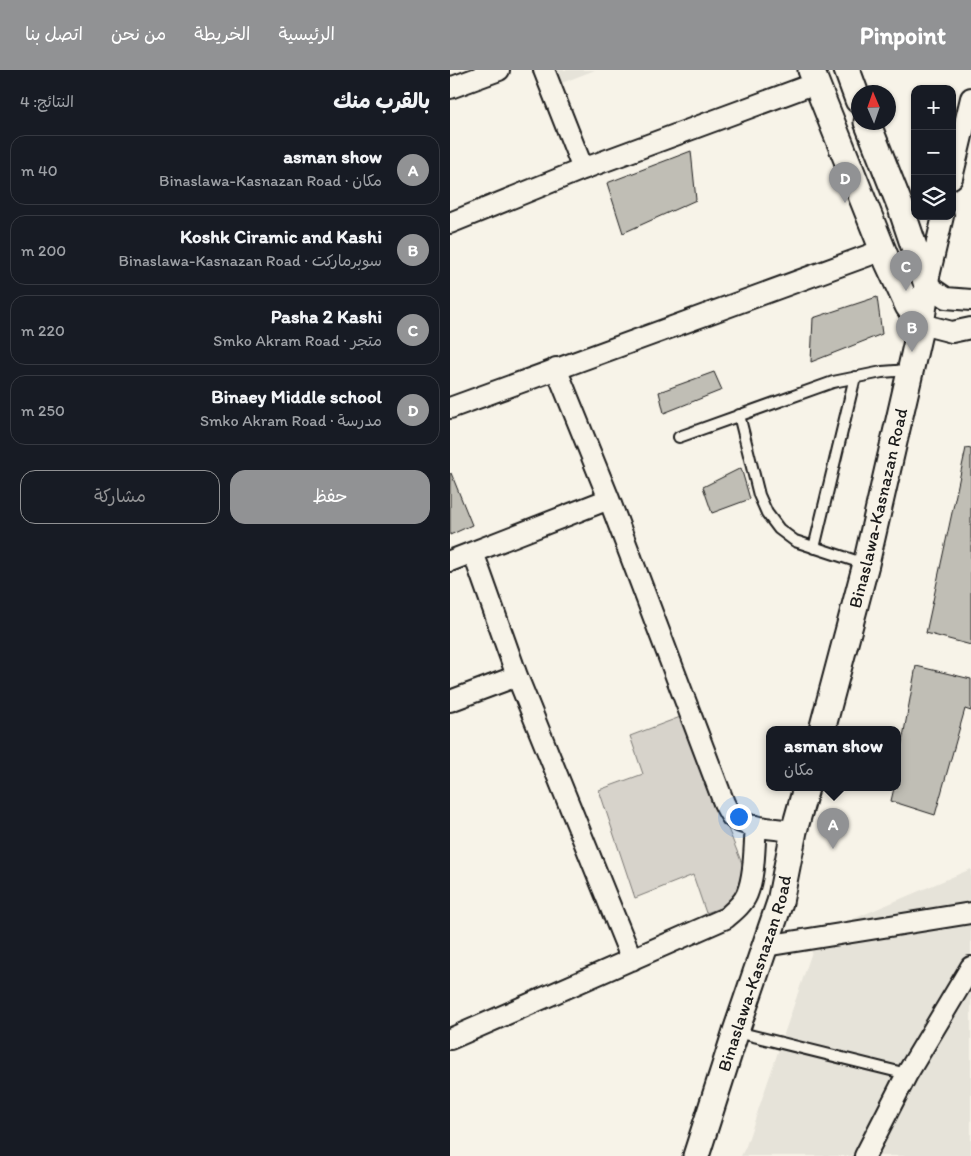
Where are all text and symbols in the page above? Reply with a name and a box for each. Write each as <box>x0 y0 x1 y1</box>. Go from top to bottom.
text: Pinpoint <box>860 21 946 50</box>
text: اتصل بنا <box>25 23 83 45</box>
text: من نحن <box>111 23 166 45</box>
text: الخريطة <box>194 23 251 45</box>
text: الرئيسية <box>279 23 335 45</box>
north arrow <box>851 85 896 130</box>
map controls <box>911 85 956 220</box>
button: + <box>911 85 956 130</box>
text: بالقرب منك <box>333 88 430 113</box>
text: النتائج: 4 <box>20 92 74 111</box>
button: − <box>911 130 956 175</box>
text: asman show <box>283 145 382 168</box>
text: 40 m <box>21 161 58 180</box>
text: A <box>408 161 418 180</box>
pin: D <box>829 162 861 203</box>
text: مكان · Binaslawa-Kasnazan Road <box>159 171 382 190</box>
button: layers <box>911 175 956 220</box>
text: Koshk Ciramic and Kashi <box>180 225 382 248</box>
text: 200 m <box>21 241 66 260</box>
text: B <box>408 241 418 260</box>
pin: C <box>890 250 922 291</box>
text: سوبرماركت · Binaslawa-Kasnazan Road <box>119 251 382 270</box>
text: Pasha 2 Kashi <box>271 305 382 328</box>
pin: B <box>896 311 928 352</box>
text: 220 m <box>21 321 65 340</box>
text: C <box>408 321 418 340</box>
text: متجر · Smko Akram Road <box>213 331 382 350</box>
text: Binaey Middle school <box>211 385 382 408</box>
text: 250 m <box>21 401 65 420</box>
text: D <box>408 401 418 420</box>
street label: Binaslawa-Kasnazan Road <box>844 406 912 611</box>
text: مدرسة · Smko Akram Road <box>200 411 382 430</box>
button: مشاركة <box>20 470 220 524</box>
button: حفظ <box>230 470 430 524</box>
popup <box>766 726 901 791</box>
text: asman show <box>784 734 883 757</box>
text: مكان <box>784 760 814 779</box>
your location <box>726 804 752 830</box>
pin: A <box>817 808 849 849</box>
street label: Binaslawa-Kasnazan Road <box>713 873 796 1074</box>

